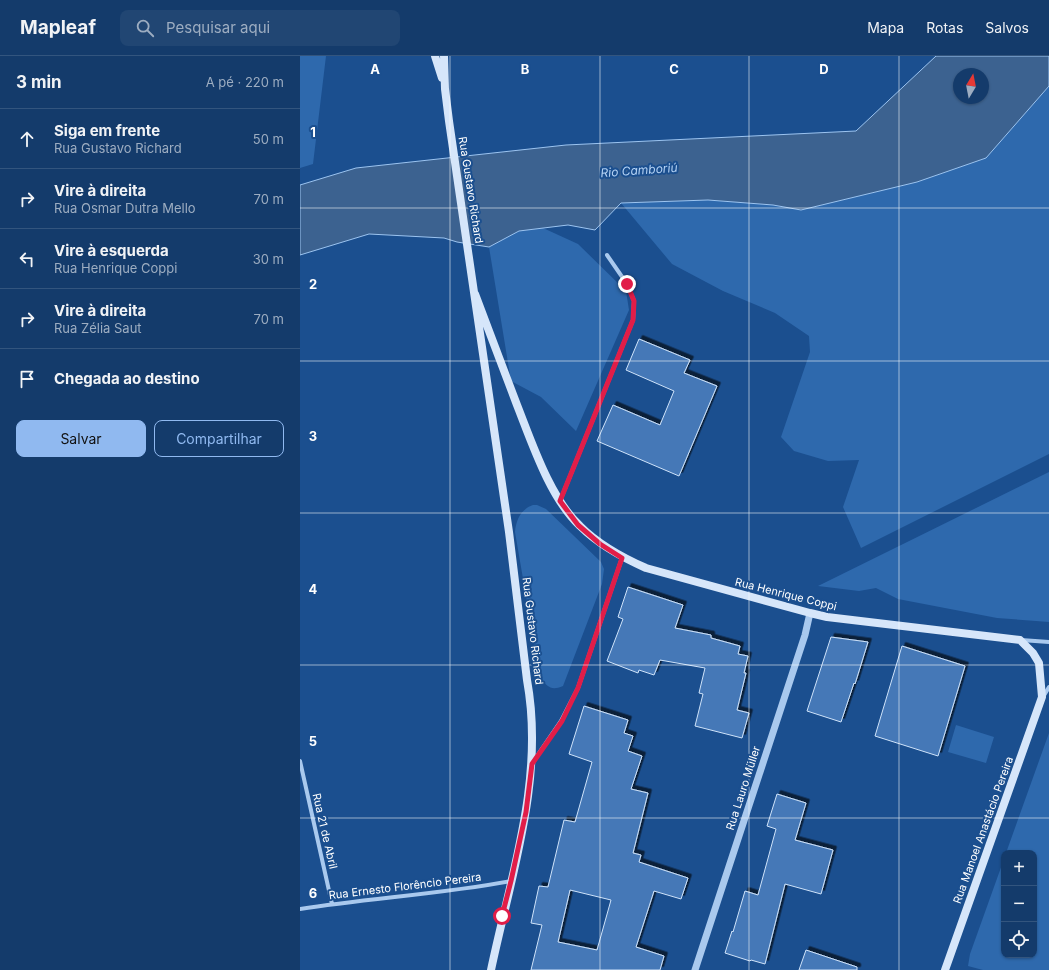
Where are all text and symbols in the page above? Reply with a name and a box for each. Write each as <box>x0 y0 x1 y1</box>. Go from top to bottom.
search box <box>120 10 400 46</box>
text: Mapleaf <box>20 16 96 39</box>
icon: search <box>134 17 156 39</box>
text: Pesquisar aqui <box>166 18 270 37</box>
text: Mapa <box>867 19 904 36</box>
text: Rotas <box>926 19 963 36</box>
text: Salvos <box>985 19 1029 36</box>
text: A <box>370 61 380 77</box>
text: B <box>521 61 530 77</box>
text: C <box>669 61 679 77</box>
text: D <box>819 61 829 77</box>
north arrow <box>953 68 989 104</box>
text: 3 min <box>16 72 62 92</box>
text: A pé · 220 m <box>206 74 284 90</box>
text: Siga em frente <box>54 121 160 140</box>
text: 1 <box>310 124 316 140</box>
icon: ahead <box>16 128 38 150</box>
text: 50 m <box>253 131 284 147</box>
street label: Rua Gustavo Richard <box>456 136 486 244</box>
text: Rua Gustavo Richard <box>54 140 182 156</box>
water label: Rio Camboriú <box>600 160 678 180</box>
text: Vire à direita <box>54 181 146 200</box>
icon: right <box>16 188 38 210</box>
text: 70 m <box>254 191 284 207</box>
text: Rua Osmar Dutra Mello <box>54 200 196 216</box>
text: Vire à esquerda <box>54 241 169 260</box>
icon: left <box>16 248 38 270</box>
text: 30 m <box>253 251 284 267</box>
text: Rua Henrique Coppi <box>54 260 177 276</box>
route end <box>618 275 636 293</box>
text: 2 <box>309 276 317 292</box>
text: Vire à direita <box>54 301 146 320</box>
icon: right <box>16 308 38 330</box>
text: 70 m <box>254 311 284 327</box>
text: Rua Zélia Saut <box>54 320 142 336</box>
icon: arrive <box>16 368 38 390</box>
text: Chegada ao destino <box>54 369 200 388</box>
button: Salvar <box>16 420 146 457</box>
button: Compartilhar <box>154 420 284 457</box>
text: 3 <box>309 428 317 444</box>
street label: Rua Henrique Coppi <box>734 575 838 613</box>
street label: Rua Gustavo Richard <box>519 576 547 686</box>
text: 4 <box>309 581 318 597</box>
text: 5 <box>309 733 317 749</box>
street label: Rua Lauro Müller <box>723 744 763 832</box>
street label: Rua Manoel Anastácio Pereira <box>950 755 1016 905</box>
street label: Rua 21 de Abril <box>309 792 341 870</box>
map controls <box>1001 850 1037 958</box>
button: + <box>1001 850 1037 886</box>
street label: Rua Ernesto Florêncio Pereira <box>328 870 482 902</box>
text: 6 <box>309 885 317 901</box>
button: − <box>1001 886 1037 922</box>
route start <box>493 907 511 925</box>
button: locate <box>1001 922 1037 958</box>

